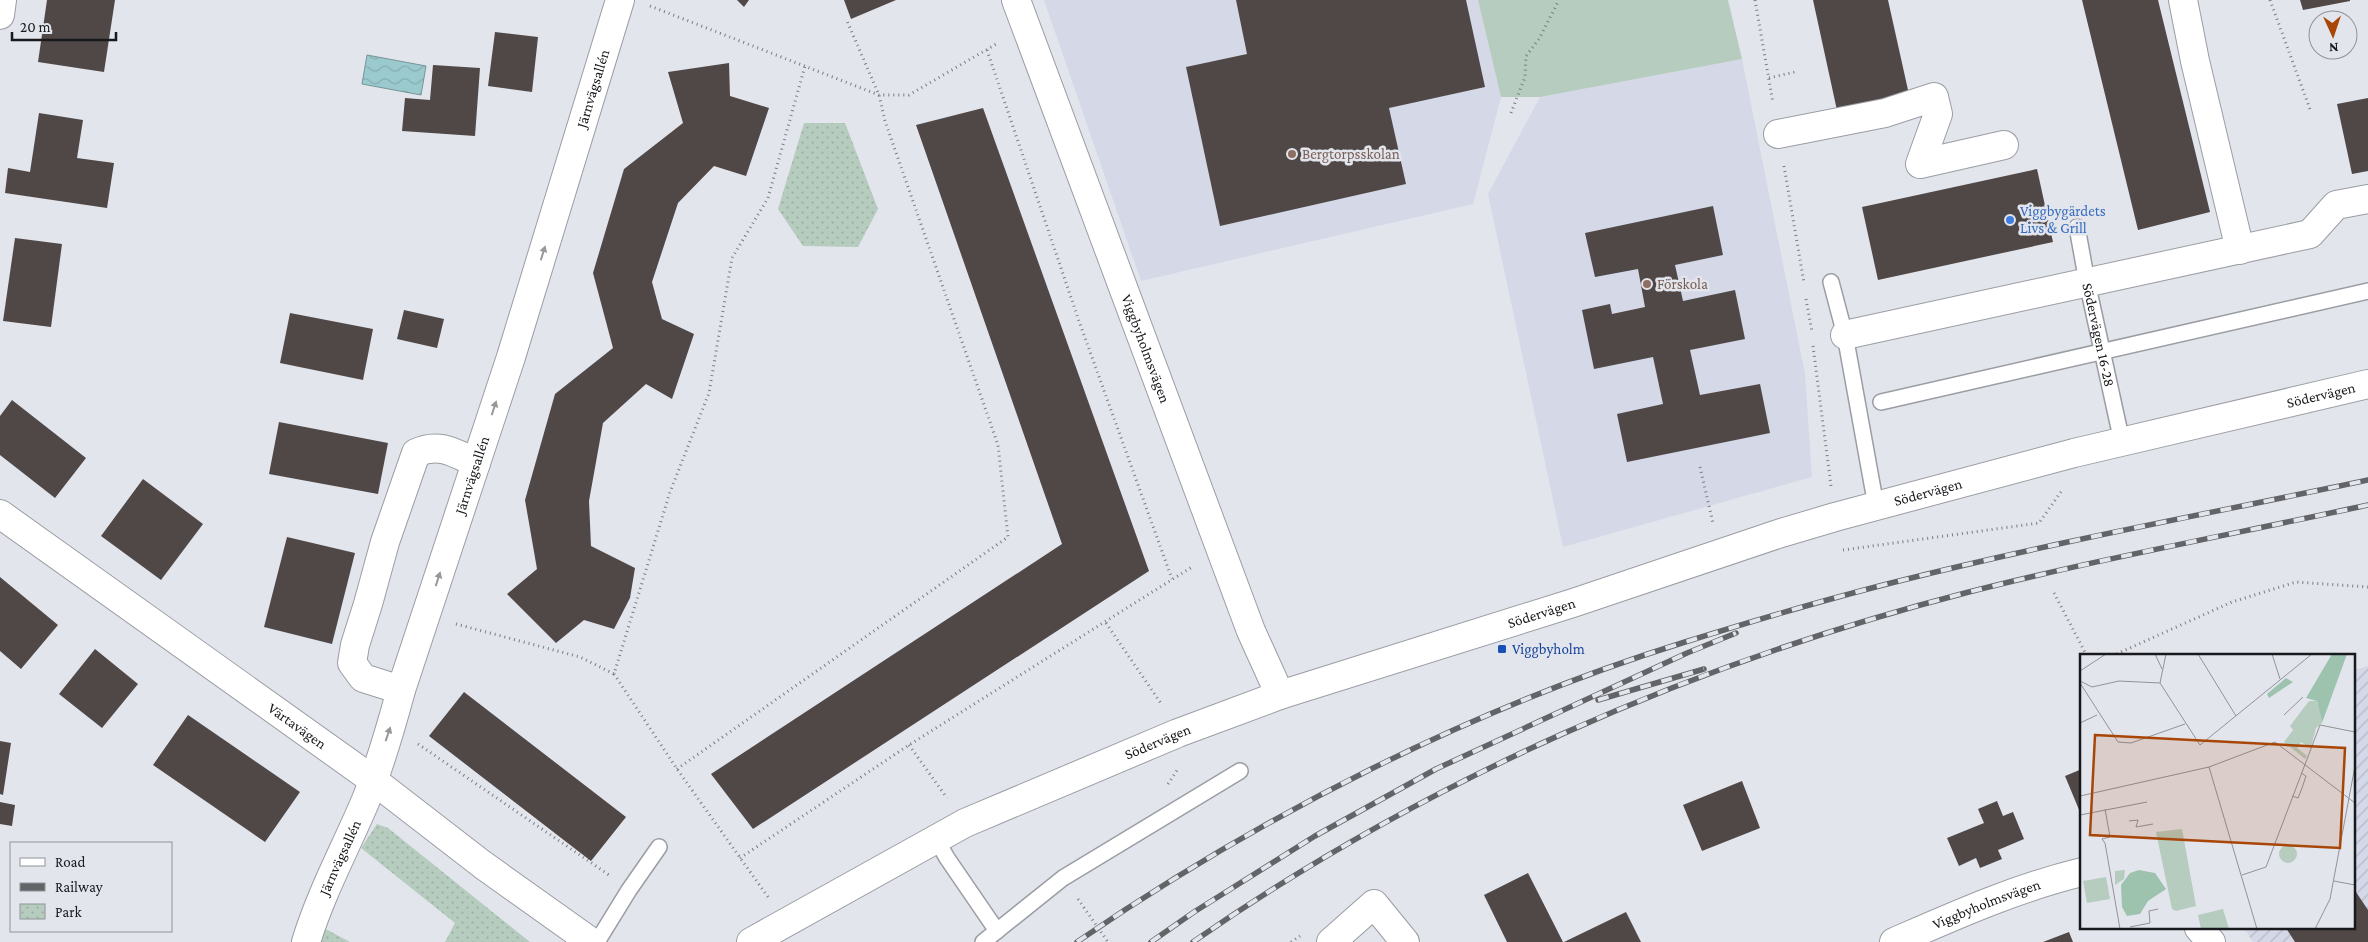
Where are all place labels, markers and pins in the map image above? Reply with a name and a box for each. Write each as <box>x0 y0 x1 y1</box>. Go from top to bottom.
place label: Bergtorpsskolan <box>1302 146 1400 163</box>
marker: Bergtorpsskolan <box>1286 148 1298 160</box>
place label: Viggbygärdets Livs & Grill <box>2020 203 2106 236</box>
marker: Viggbygärdets Livs & Grill <box>2004 214 2016 226</box>
place label: Förskola <box>1657 276 1708 292</box>
marker: Förskola <box>1641 278 1653 290</box>
place label: Viggbyholm <box>1512 641 1585 658</box>
marker: Viggbyholm <box>1496 643 1508 655</box>

